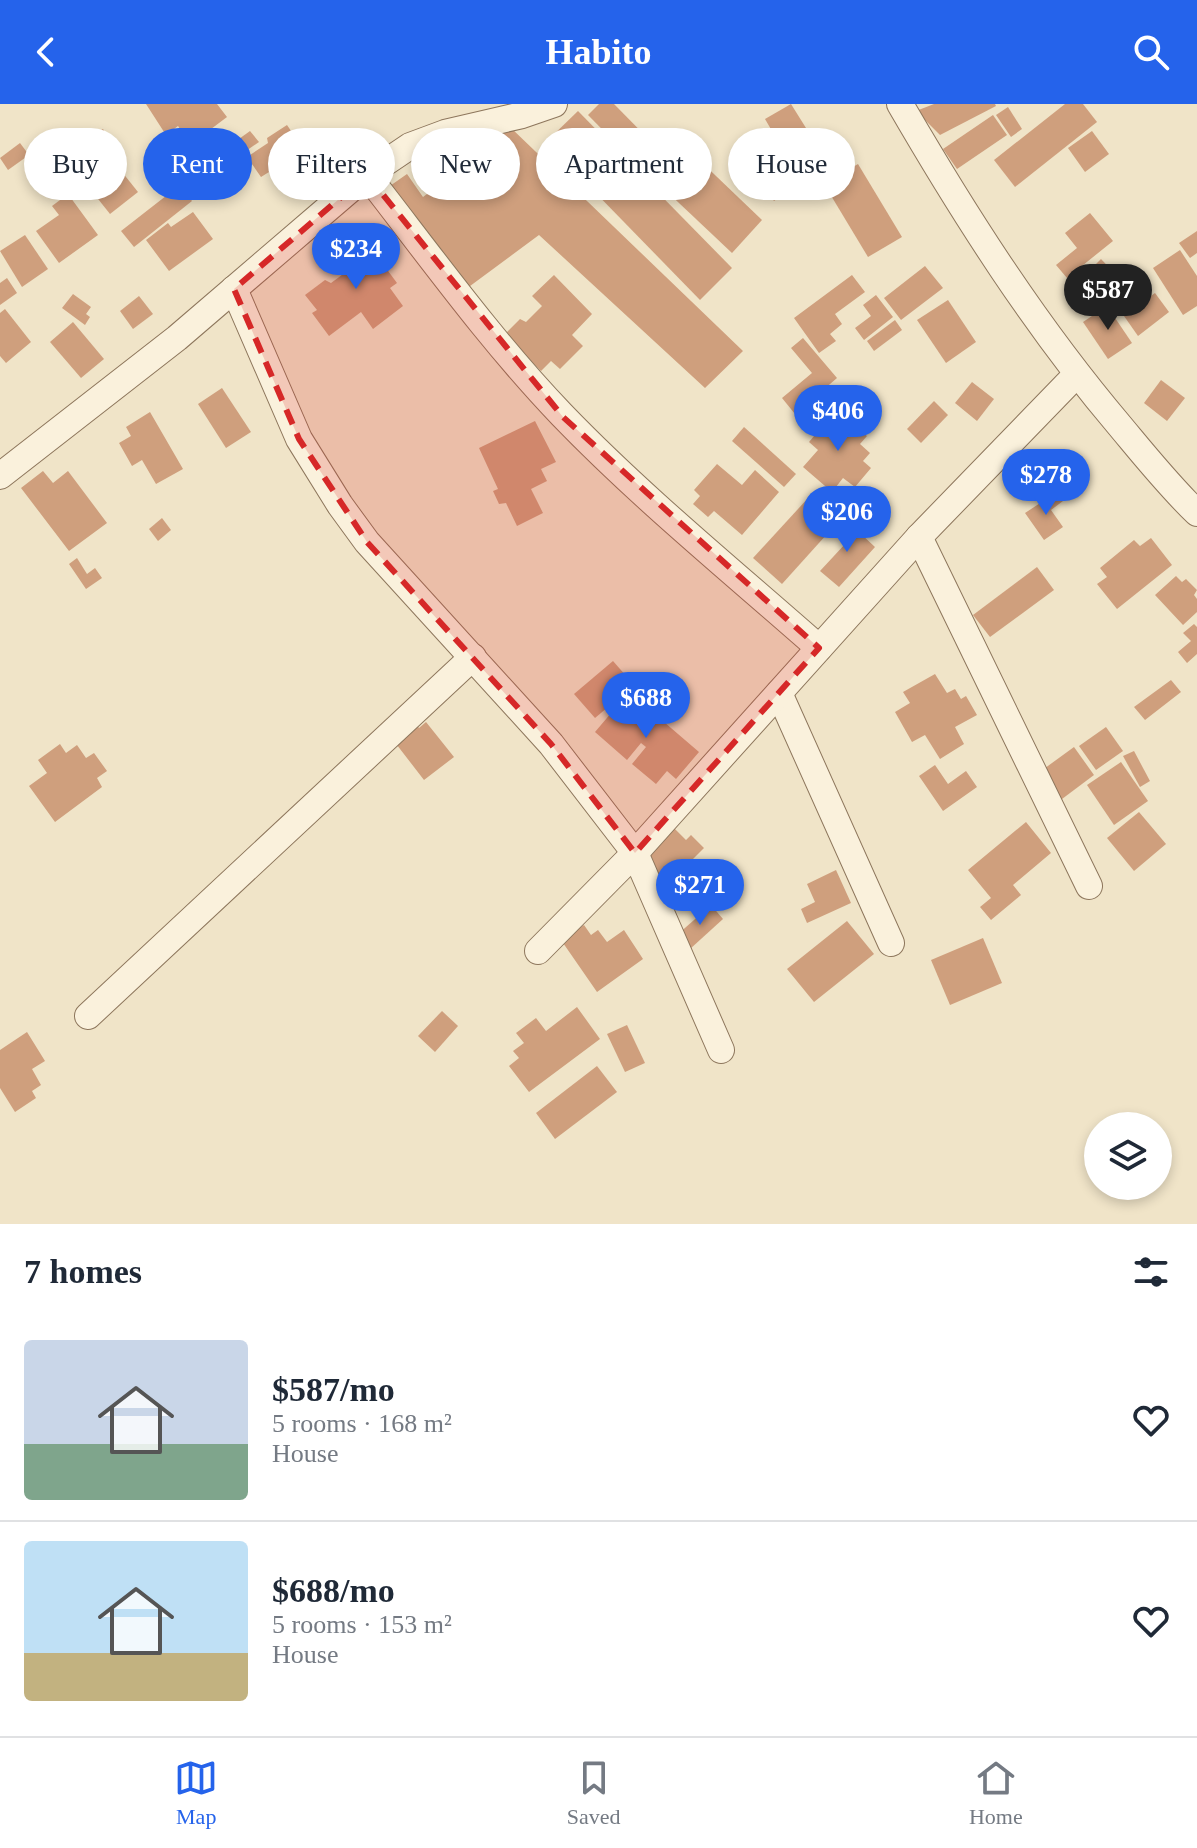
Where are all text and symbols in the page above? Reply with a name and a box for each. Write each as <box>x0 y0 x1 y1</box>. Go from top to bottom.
icon: back <box>24 30 68 74</box>
icon: search <box>1129 30 1173 74</box>
text: Habito <box>545 32 652 72</box>
chip: Buy <box>24 128 127 200</box>
chip: Rent <box>143 128 252 200</box>
chip: Filters <box>268 128 395 200</box>
chip: New <box>411 128 520 200</box>
chip: Apartment <box>536 128 712 200</box>
chip: House <box>728 128 855 200</box>
pin: $234 <box>309 223 403 291</box>
text: $234 <box>330 234 382 263</box>
pin: $587 <box>1061 264 1155 332</box>
text: $587 <box>1082 275 1134 304</box>
pin: $406 <box>791 385 885 453</box>
text: $406 <box>812 396 864 425</box>
pin: $278 <box>999 449 1093 517</box>
text: $278 <box>1020 460 1072 489</box>
pin: $206 <box>800 486 894 554</box>
text: $206 <box>821 497 873 526</box>
pin: $688 <box>599 672 693 740</box>
text: $688 <box>620 683 672 712</box>
pin: $271 <box>653 859 747 927</box>
text: $271 <box>674 870 726 899</box>
map controls <box>1084 1112 1172 1200</box>
button: layers <box>1084 1112 1172 1200</box>
icon: filters <box>1129 1250 1173 1294</box>
text: 7 homes <box>24 1253 142 1290</box>
text: $587/mo <box>272 1371 395 1408</box>
icon: home <box>88 1372 184 1468</box>
icon: heart <box>1129 1398 1173 1442</box>
text: 5 rooms · 168 m² <box>272 1409 452 1438</box>
text: House <box>272 1439 338 1468</box>
text: $688/mo <box>272 1572 395 1609</box>
icon: home <box>88 1573 184 1669</box>
icon: heart <box>1129 1599 1173 1643</box>
text: 5 rooms · 153 m² <box>272 1610 452 1639</box>
text: House <box>272 1640 338 1669</box>
tab: Map <box>174 1756 218 1830</box>
tab: Saved <box>567 1756 620 1830</box>
tab: Home <box>969 1756 1023 1830</box>

